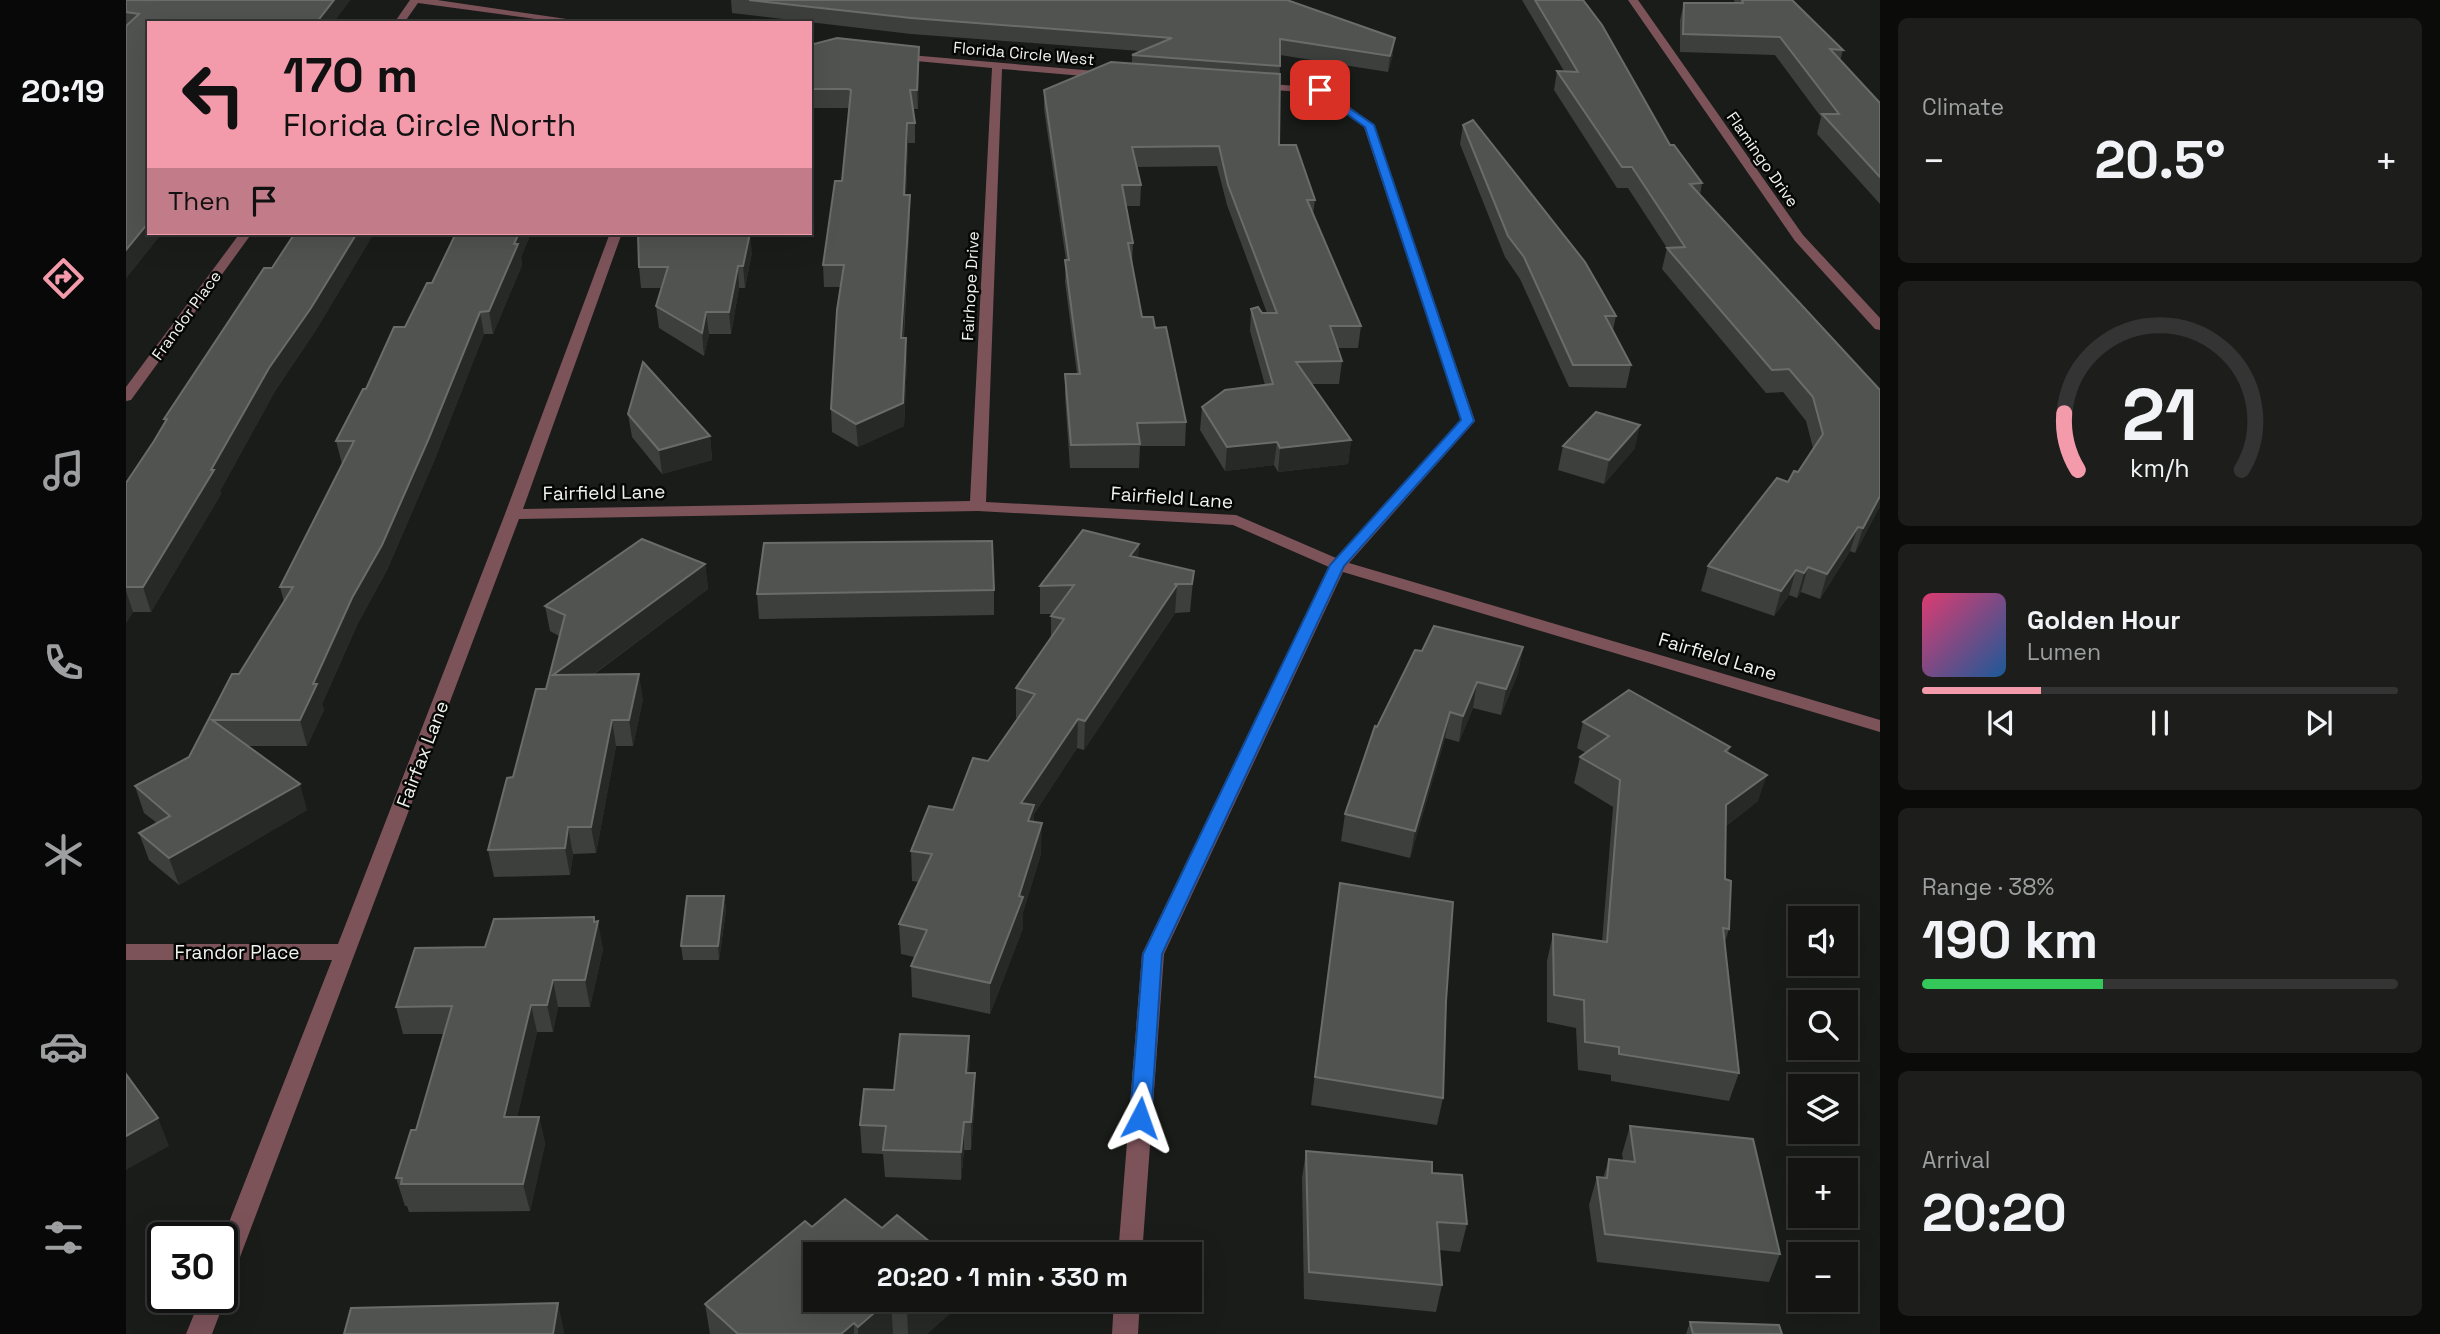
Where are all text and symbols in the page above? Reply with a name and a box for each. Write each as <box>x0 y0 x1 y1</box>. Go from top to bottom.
street label: Florida Circle West <box>952 37 1095 70</box>
text: 170 m <box>283 44 418 106</box>
icon: left <box>168 49 259 140</box>
pin <box>1290 60 1350 120</box>
text: 20:19 <box>21 71 105 111</box>
icon: arrive <box>1301 71 1339 109</box>
text: Climate <box>1922 92 2004 122</box>
text: Florida Circle North <box>283 105 576 145</box>
street label: Flamingo Drive <box>1722 107 1803 211</box>
text: 20.5° <box>2094 127 2226 193</box>
text: − <box>1922 137 1946 185</box>
text: + <box>2374 137 2398 185</box>
icon: arrive <box>245 182 283 220</box>
text: Then <box>168 184 231 218</box>
street label: Fairhope Drive <box>957 231 984 341</box>
icon: directions <box>39 254 88 303</box>
street label: Frandor Place <box>147 267 226 364</box>
text: 21 <box>2122 368 2198 461</box>
icon: music <box>39 446 88 495</box>
text: km/h <box>2130 452 2190 484</box>
street label: Fairfield Lane <box>542 479 666 506</box>
street label: Fairfield Lane <box>1110 481 1234 514</box>
text: Golden Hour <box>2027 603 2181 637</box>
street label: Fairfield Lane <box>1656 627 1780 686</box>
text: Lumen <box>2027 637 2101 667</box>
icon: phone <box>39 638 88 687</box>
street label: Fairfax Lane <box>391 697 454 811</box>
icon: previous <box>1982 704 2020 742</box>
icon: pause <box>2141 704 2179 742</box>
icon: next <box>2300 704 2338 742</box>
icon: climate <box>39 830 88 879</box>
text: Range · 38% <box>1922 872 2054 902</box>
map controls <box>1788 906 1858 1312</box>
button: sound <box>1788 906 1858 976</box>
text: 190 km <box>1922 907 2098 973</box>
street label: Frandor Place <box>174 940 300 965</box>
button: search <box>1788 990 1858 1060</box>
icon: car <box>39 1022 88 1071</box>
button: layers <box>1788 1074 1858 1144</box>
position arrow <box>1103 1081 1177 1155</box>
text: Arrival <box>1922 1145 1990 1175</box>
button: + <box>1788 1158 1858 1228</box>
text: 20:20 <box>1922 1180 2067 1246</box>
icon: filters <box>39 1213 88 1262</box>
speed limit sign: 30 <box>147 1222 238 1313</box>
button: − <box>1788 1242 1858 1312</box>
text: 20:20 · 1 min · 330 m <box>877 1260 1128 1294</box>

